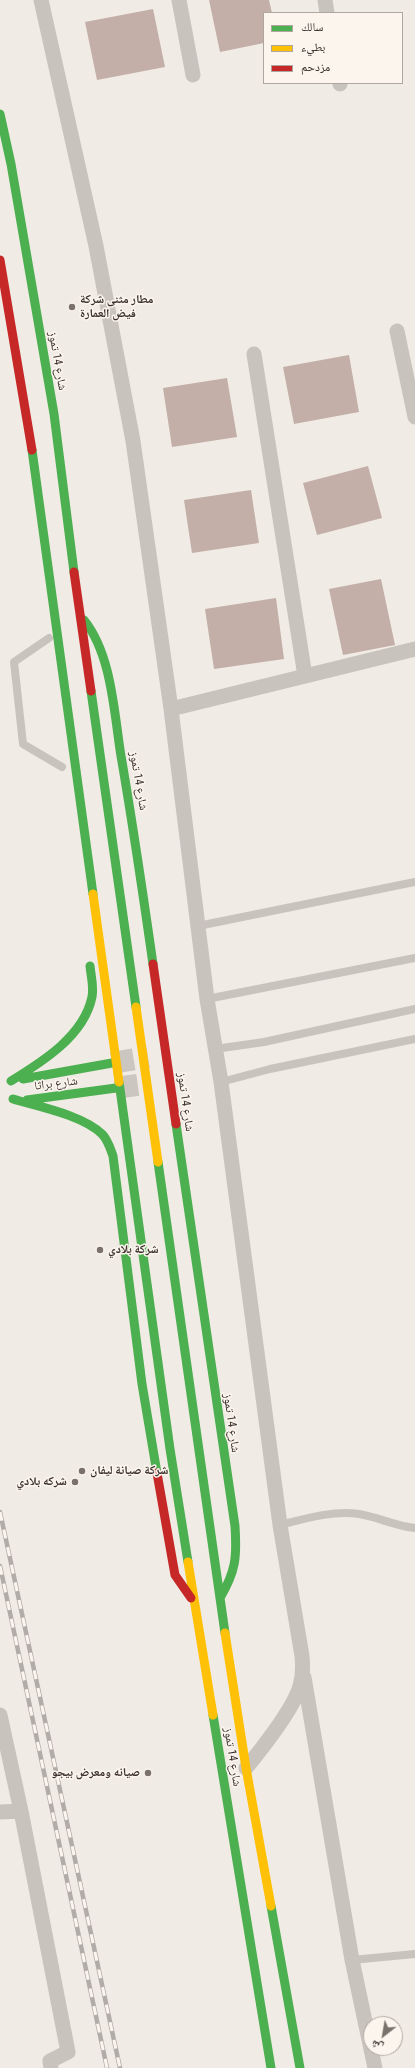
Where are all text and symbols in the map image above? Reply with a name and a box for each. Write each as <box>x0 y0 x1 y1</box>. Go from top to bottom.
legend <box>263 12 403 84</box>
text: سالك <box>301 20 323 34</box>
text: بطيء <box>301 40 325 54</box>
text: مزدحم <box>301 60 330 74</box>
place label: مطار مثنى شركة فيض العمارة <box>80 293 153 321</box>
marker: مطار مثنى شركة فيض العمارة <box>67 302 77 312</box>
street label: شارع 14 تموز <box>45 330 69 392</box>
street label: شارع 14 تموز <box>126 750 150 812</box>
street label: شارع 14 تموز <box>174 1072 196 1132</box>
street label: شارع براثا <box>33 1074 79 1094</box>
place label: شركة بلادي <box>108 1243 159 1257</box>
marker: شركة بلادي <box>95 1245 105 1255</box>
street label: شارع 14 تموز <box>220 1393 242 1453</box>
place label: شركة صيانة ليفان <box>90 1464 168 1478</box>
marker: شركة صيانة ليفان <box>77 1466 87 1476</box>
place label: شركه بلادي <box>16 1475 67 1489</box>
marker: شركه بلادي <box>70 1477 80 1487</box>
street label: شارع 14 تموز <box>220 1726 244 1788</box>
place label: صيانه ومعرض بيجو <box>52 1766 140 1780</box>
marker: صيانه ومعرض بيجو <box>143 1768 153 1778</box>
north arrow <box>363 2016 403 2056</box>
text: ش <box>369 2037 385 2054</box>

